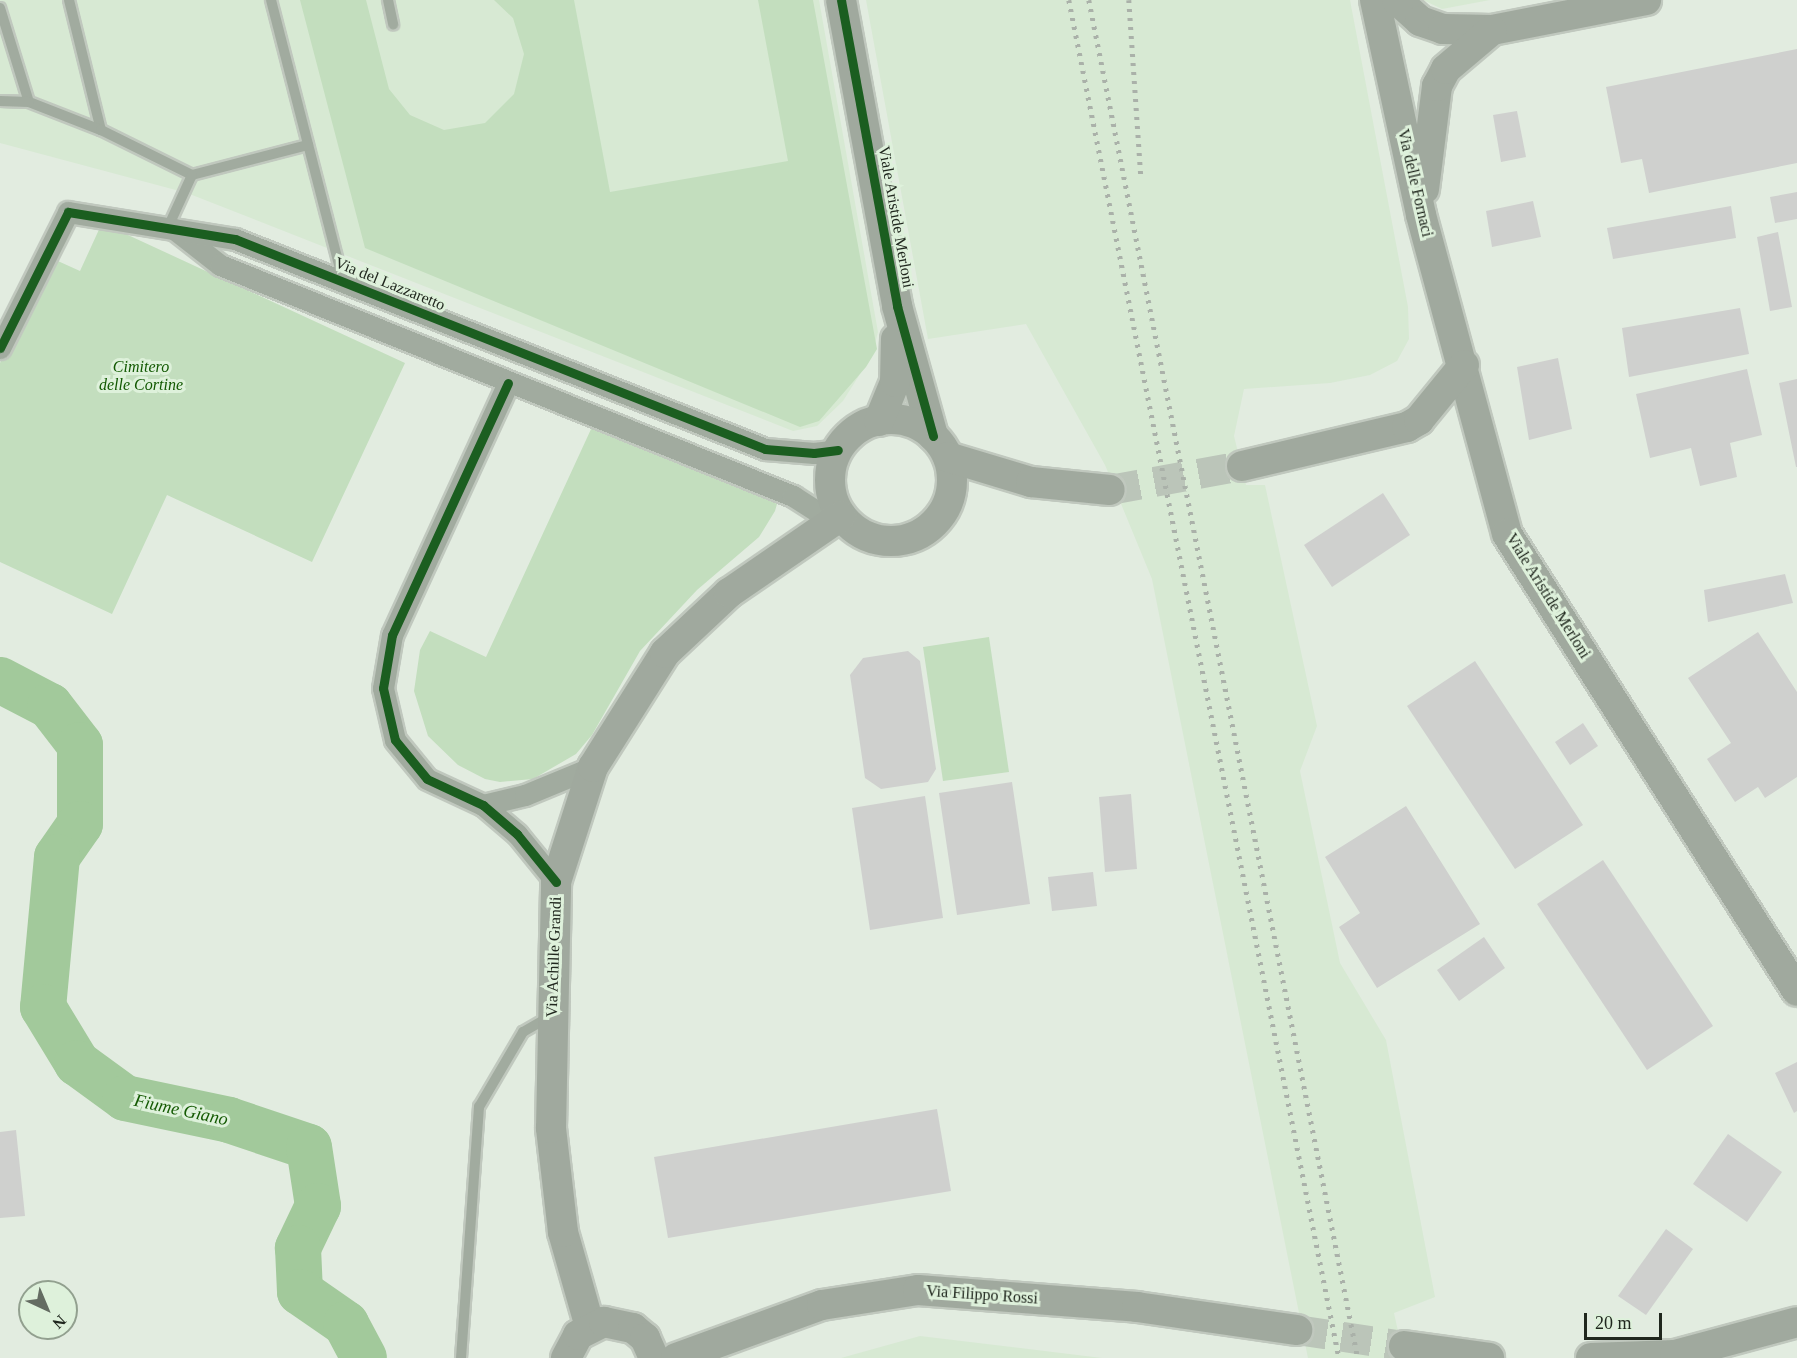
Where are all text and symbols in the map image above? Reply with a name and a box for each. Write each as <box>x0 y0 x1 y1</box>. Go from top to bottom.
street label: Via delle Fornaci <box>1393 127 1437 239</box>
street label: Viale Aristide Merloni <box>874 144 918 290</box>
street label: Via del Lazzaretto <box>332 253 448 315</box>
park label: Cimitero delle Cortine <box>99 357 183 395</box>
street label: Viale Aristide Merloni <box>1501 530 1595 662</box>
street label: Via Achille Grandi <box>542 896 566 1018</box>
water label: Fiume Giano <box>132 1090 230 1130</box>
north arrow <box>18 1280 78 1340</box>
street label: Via Filippo Rossi <box>925 1282 1039 1308</box>
scale bar <box>1587 1301 1665 1339</box>
text: N <box>49 1312 70 1332</box>
text: 20 m <box>1595 1313 1632 1333</box>

